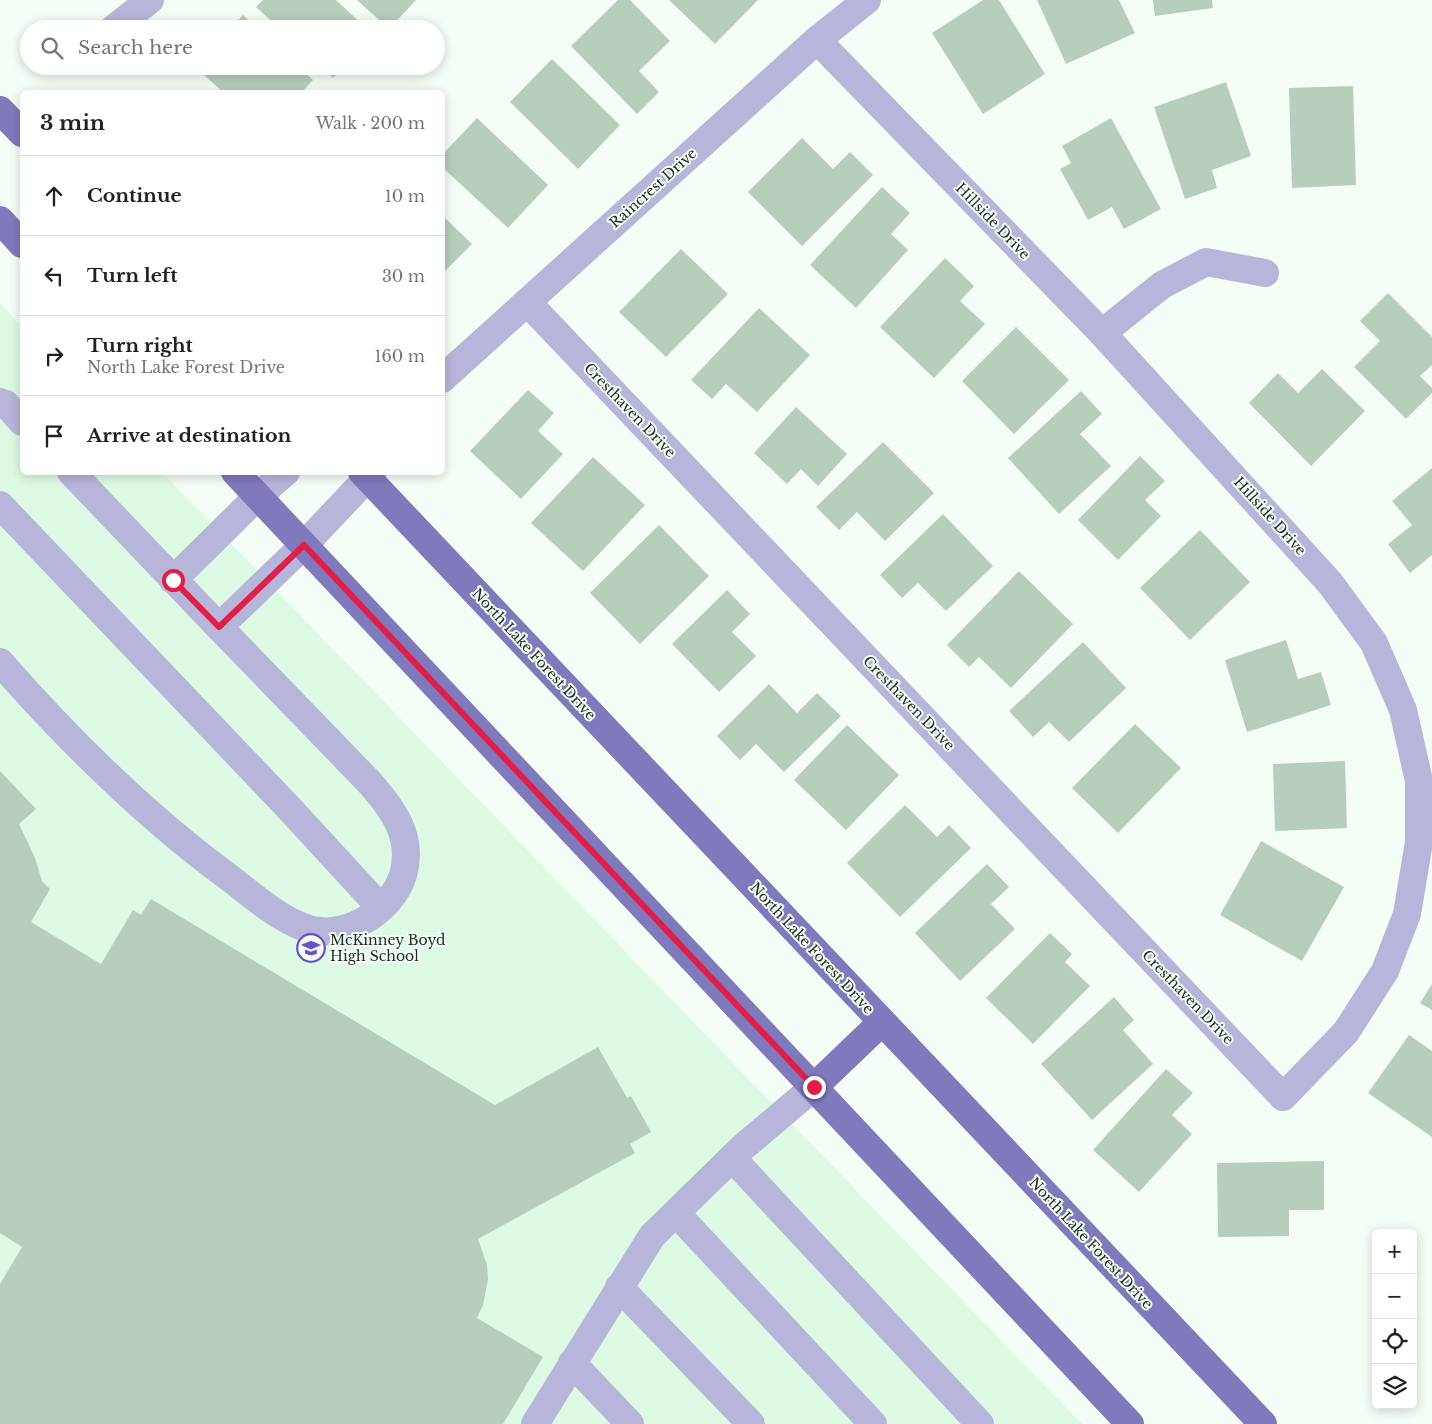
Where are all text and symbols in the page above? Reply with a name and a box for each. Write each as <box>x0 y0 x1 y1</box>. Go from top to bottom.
search box <box>20 20 445 75</box>
icon: search <box>38 34 66 62</box>
text: Search here <box>78 36 193 59</box>
text: 3 min <box>40 110 105 136</box>
text: Walk · 200 m <box>316 113 425 133</box>
street label: Raincrest Drive <box>606 144 700 232</box>
street label: Hillside Drive <box>952 179 1034 263</box>
icon: ahead <box>40 182 68 210</box>
text: Continue <box>87 184 182 207</box>
text: 10 m <box>385 186 425 206</box>
icon: left <box>40 262 68 290</box>
text: Turn left <box>87 264 178 287</box>
text: 30 m <box>382 266 425 286</box>
text: Turn right <box>87 334 193 357</box>
icon: right <box>40 342 68 370</box>
text: 160 m <box>374 346 425 366</box>
text: North Lake Forest Drive <box>87 357 285 377</box>
street label: Cresthaven Drive <box>580 359 680 461</box>
icon: arrive <box>40 422 68 450</box>
text: Arrive at destination <box>87 424 291 447</box>
street label: Hillside Drive <box>1230 473 1310 559</box>
route start <box>162 569 185 592</box>
street label: North Lake Forest Drive <box>468 585 600 723</box>
street label: Cresthaven Drive <box>859 652 959 754</box>
street label: North Lake Forest Drive <box>746 879 878 1017</box>
place label: McKinney Boyd High School <box>330 931 446 965</box>
school or university icon: McKinney Boyd High School <box>296 933 326 963</box>
street label: Cresthaven Drive <box>1138 946 1238 1048</box>
route end <box>803 1076 826 1099</box>
street label: North Lake Forest Drive <box>1025 1174 1157 1312</box>
map controls <box>1372 1229 1417 1409</box>
button: + <box>1372 1229 1417 1274</box>
button: − <box>1372 1274 1417 1319</box>
button: locate <box>1372 1319 1417 1364</box>
button: layers <box>1372 1364 1417 1409</box>

